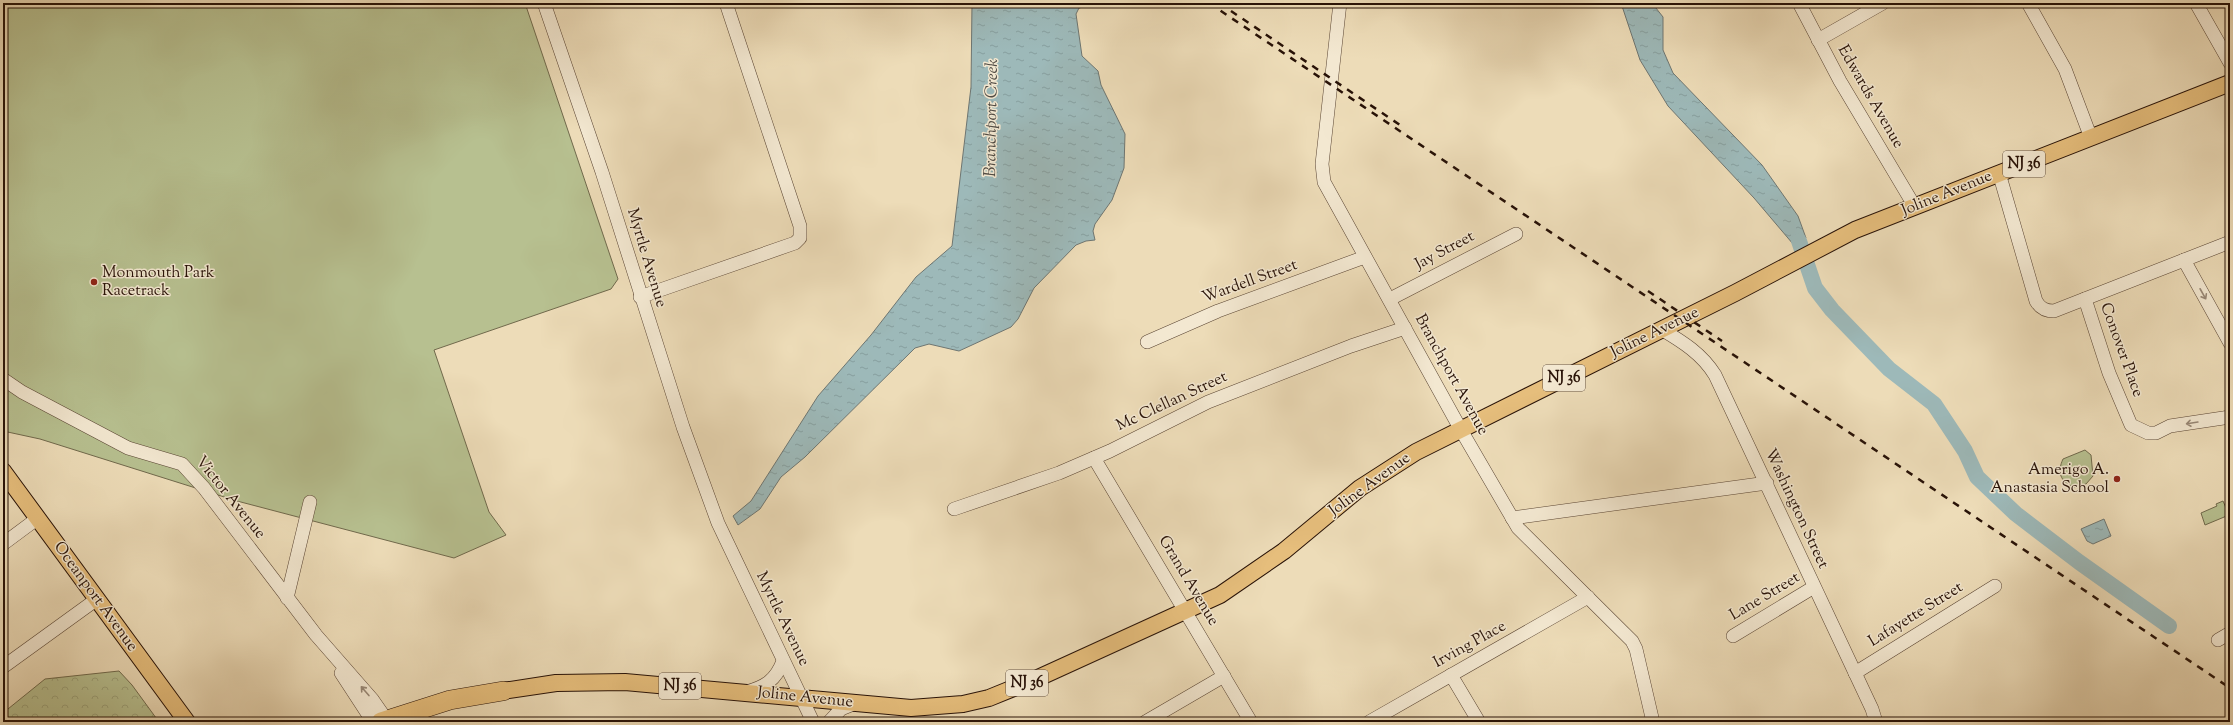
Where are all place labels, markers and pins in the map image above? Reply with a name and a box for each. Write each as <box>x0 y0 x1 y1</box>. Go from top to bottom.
place label: Monmouth Park Racetrack <box>102 262 215 303</box>
marker: Monmouth Park Racetrack <box>89 277 99 287</box>
place label: Amerigo A. Anastasia School <box>1991 459 2110 500</box>
marker: Amerigo A. Anastasia School <box>2112 474 2122 484</box>

